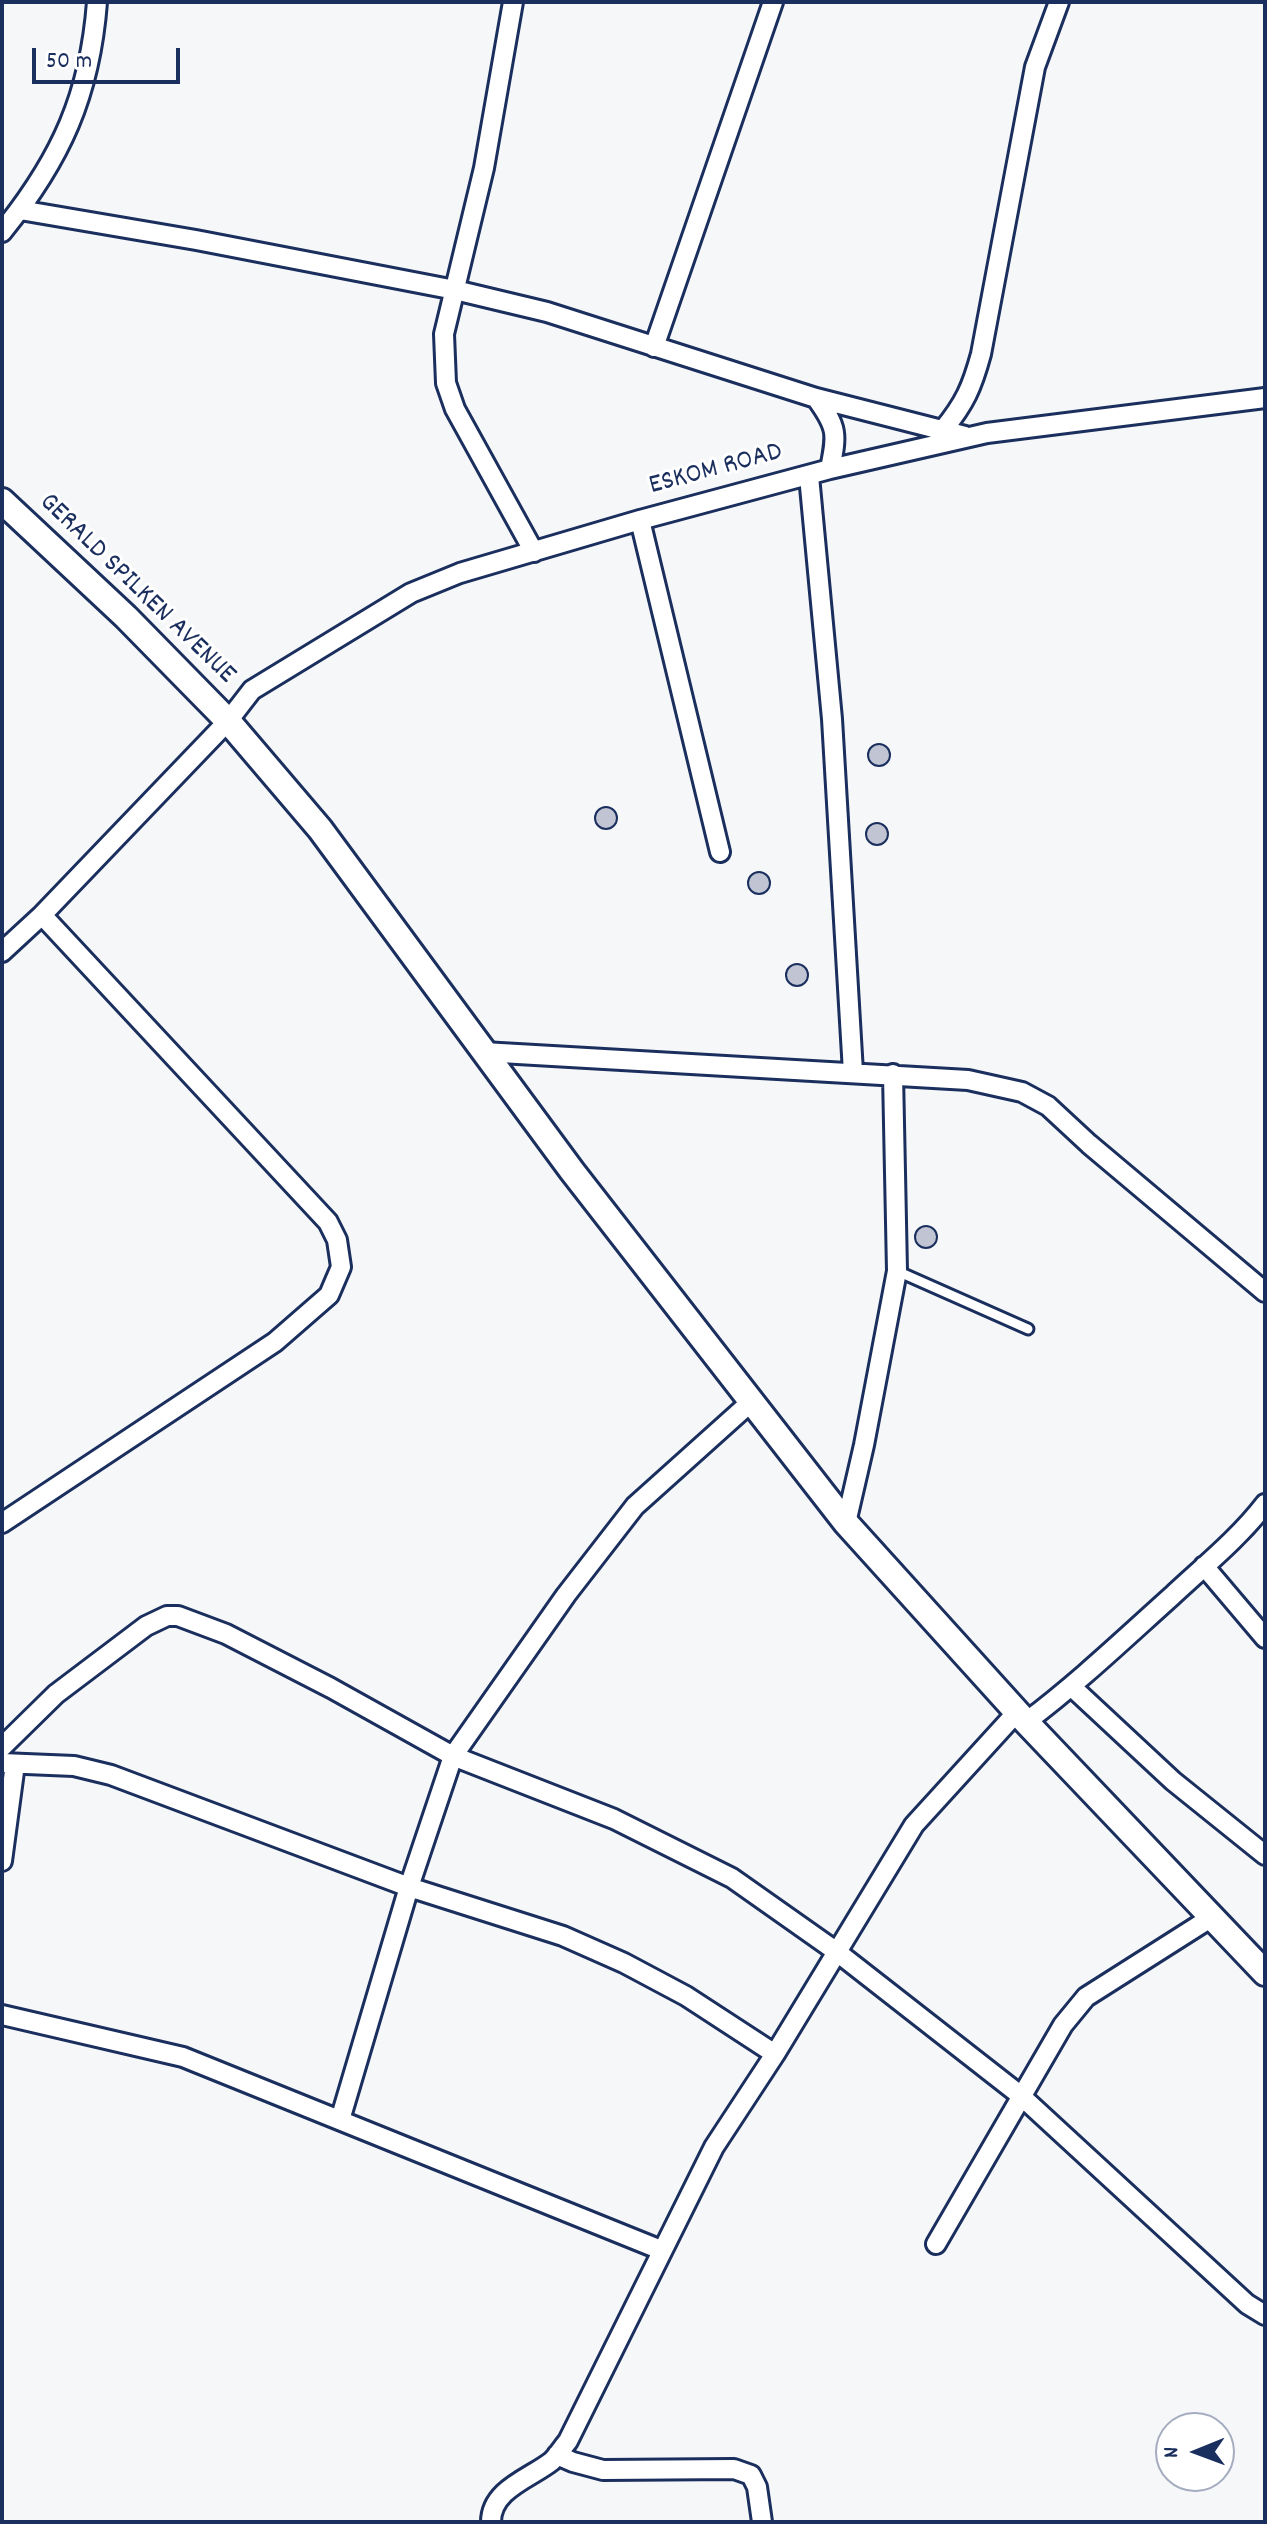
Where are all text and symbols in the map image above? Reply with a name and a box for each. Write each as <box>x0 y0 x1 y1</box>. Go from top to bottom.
scale bar <box>36 32 184 82</box>
text: 50 m <box>46 45 92 79</box>
street label: ESKOM ROAD <box>646 437 786 505</box>
street label: GERALD SPILKEN AVENUE <box>31 487 241 693</box>
north arrow <box>1155 2412 1235 2492</box>
text: N <box>1157 2447 1188 2458</box>

